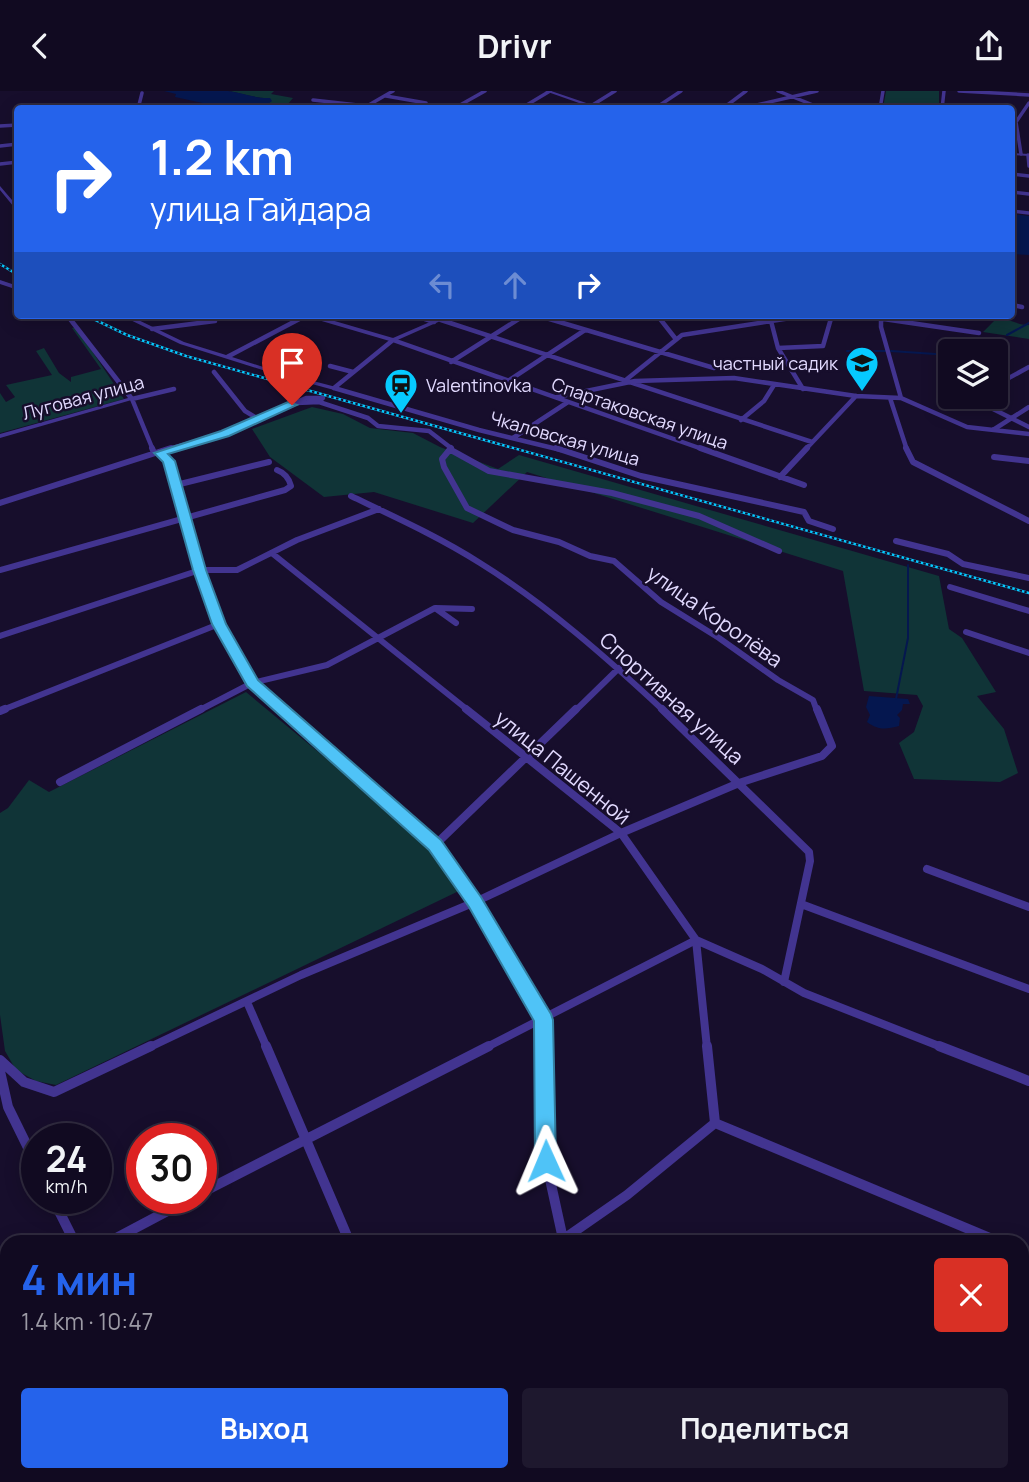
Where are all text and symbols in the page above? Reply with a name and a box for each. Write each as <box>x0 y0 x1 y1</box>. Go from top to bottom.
text: Drivr <box>477 24 552 68</box>
icon: back <box>21 27 59 65</box>
icon: share <box>970 27 1008 65</box>
text: 1.2 km <box>150 123 294 190</box>
icon: right <box>35 133 126 224</box>
text: улица Гайдара <box>150 187 371 231</box>
icon: left <box>423 266 461 304</box>
icon: ahead <box>496 266 534 304</box>
icon: right <box>569 266 607 304</box>
pin <box>262 333 322 405</box>
map controls <box>938 339 1008 409</box>
button: layers <box>938 339 1008 409</box>
icon: arrive <box>273 344 311 382</box>
school or university icon: частный садик <box>843 344 881 393</box>
place label: частный садик <box>713 351 839 375</box>
station icon: Valentinovka <box>382 366 420 415</box>
street label: Луговая улица <box>20 369 146 425</box>
street label: Спартаковская улица <box>549 372 731 454</box>
place label: Valentinovka <box>426 373 532 397</box>
street label: Чкаловская улица <box>487 405 643 471</box>
street label: улица Королёва <box>642 559 788 673</box>
street label: Спортивная улица <box>594 626 750 770</box>
street label: улица Пашенной <box>489 704 637 830</box>
speed limit sign: 30 <box>126 1123 217 1214</box>
position arrow <box>509 1124 583 1198</box>
text: 24 <box>46 1135 87 1183</box>
text: km/h <box>46 1174 87 1198</box>
text: 4 мин <box>21 1250 137 1308</box>
button: close <box>934 1258 1008 1332</box>
text: 1.4 km · 10:47 <box>21 1305 153 1337</box>
button: Выход <box>21 1388 508 1468</box>
button: Поделиться <box>522 1388 1008 1468</box>

